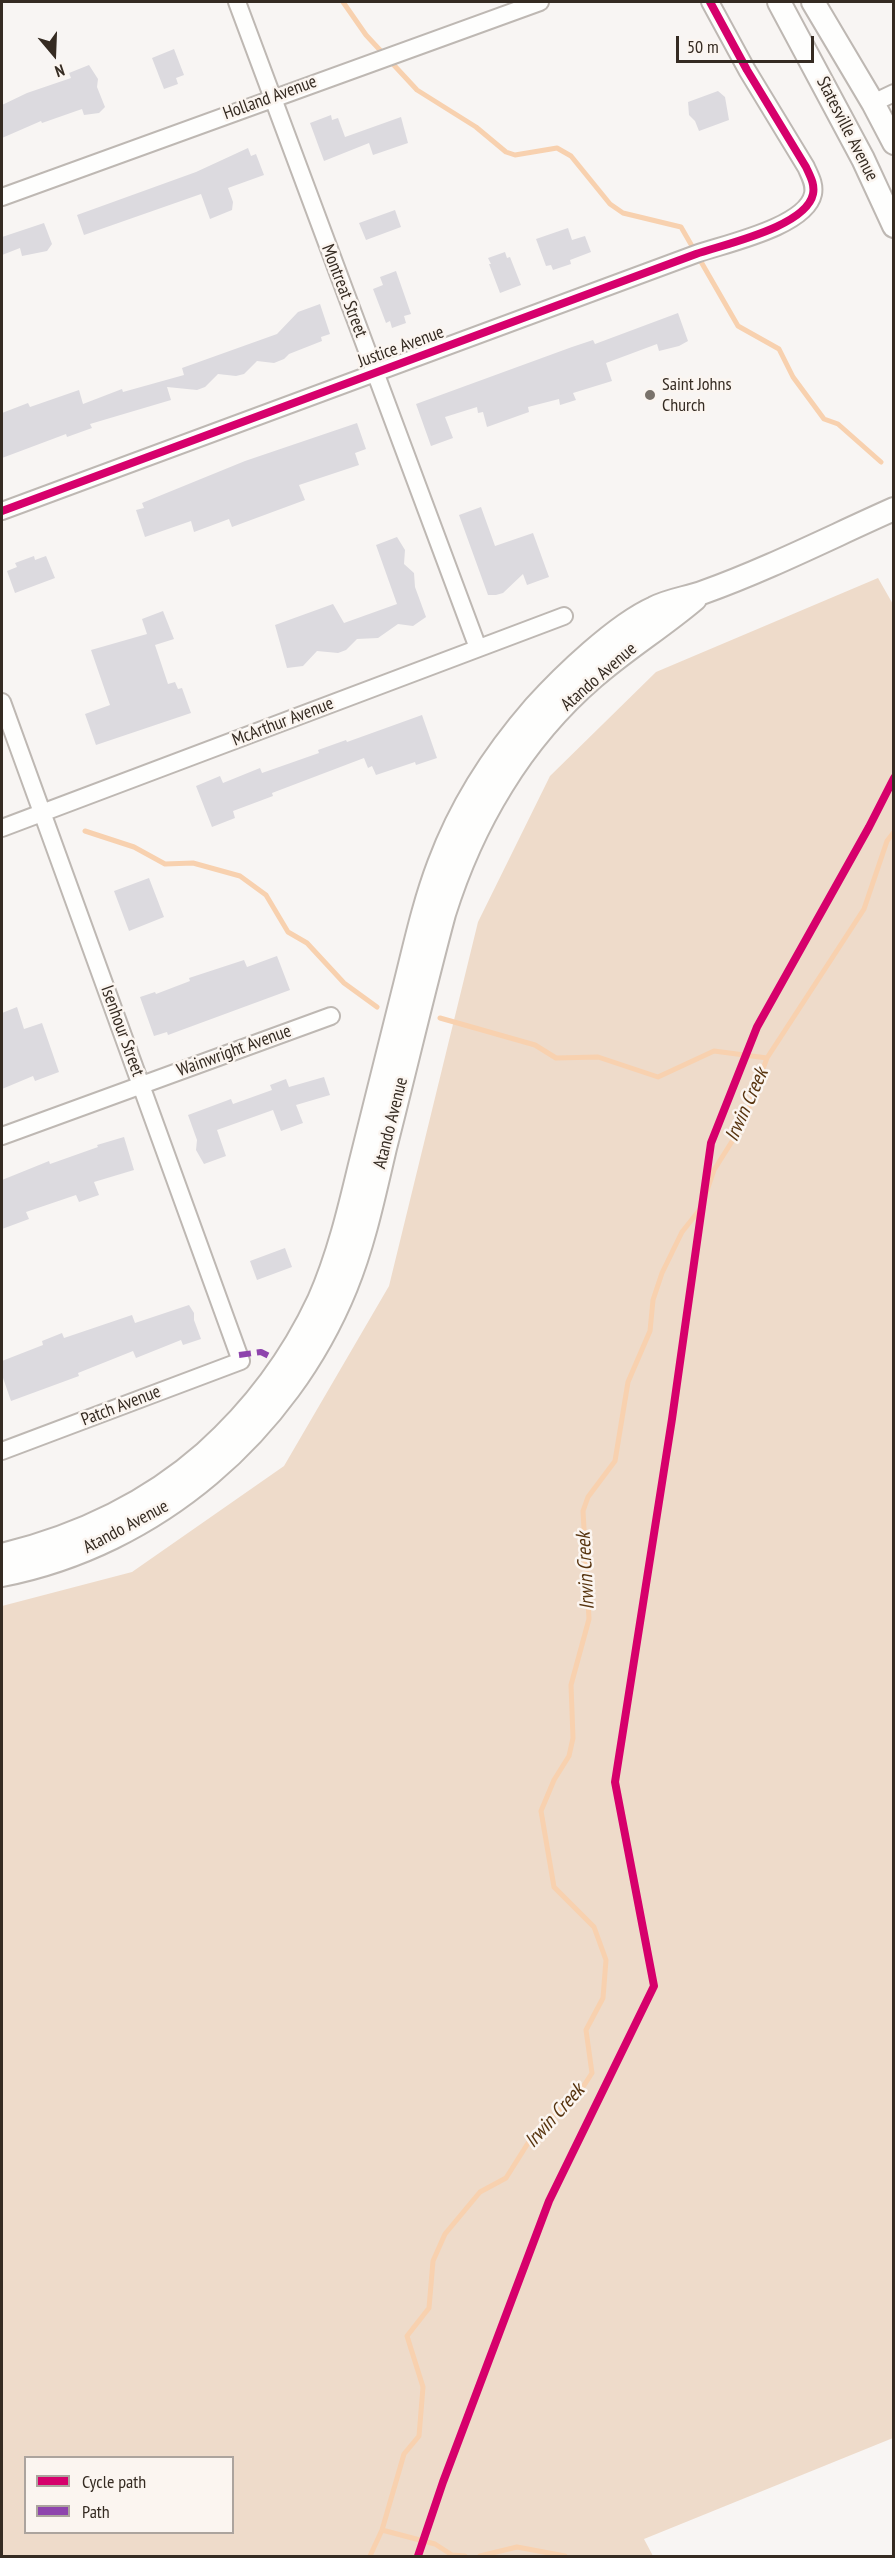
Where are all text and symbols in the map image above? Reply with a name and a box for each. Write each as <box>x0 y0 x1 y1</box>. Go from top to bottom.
north arrow <box>24 24 84 84</box>
scale bar <box>679 24 817 62</box>
text: 50 m <box>687 35 719 58</box>
text: N <box>53 60 67 82</box>
street label: Holland Avenue <box>220 71 320 125</box>
street label: Statesville Avenue <box>811 73 883 185</box>
street label: Montreat Street <box>316 242 372 340</box>
street label: Justice Avenue <box>355 321 447 373</box>
place label: Saint Johns Church <box>662 374 731 416</box>
marker: Saint Johns Church <box>643 388 657 402</box>
street label: Atando Avenue <box>557 638 641 716</box>
street label: McArthur Avenue <box>229 693 337 751</box>
street label: Isenhour Street <box>96 983 148 1079</box>
street label: Wainwright Avenue <box>174 1020 294 1082</box>
water label: Irwin Creek <box>720 1065 774 1145</box>
street label: Atando Avenue <box>369 1075 413 1171</box>
street label: Patch Avenue <box>78 1381 164 1431</box>
street label: Atando Avenue <box>80 1496 172 1558</box>
water label: Irwin Creek <box>572 1532 600 1610</box>
water label: Irwin Creek <box>520 2079 590 2153</box>
legend <box>24 2456 234 2534</box>
text: Cycle path <box>82 2470 146 2493</box>
text: Path <box>82 2500 110 2523</box>

